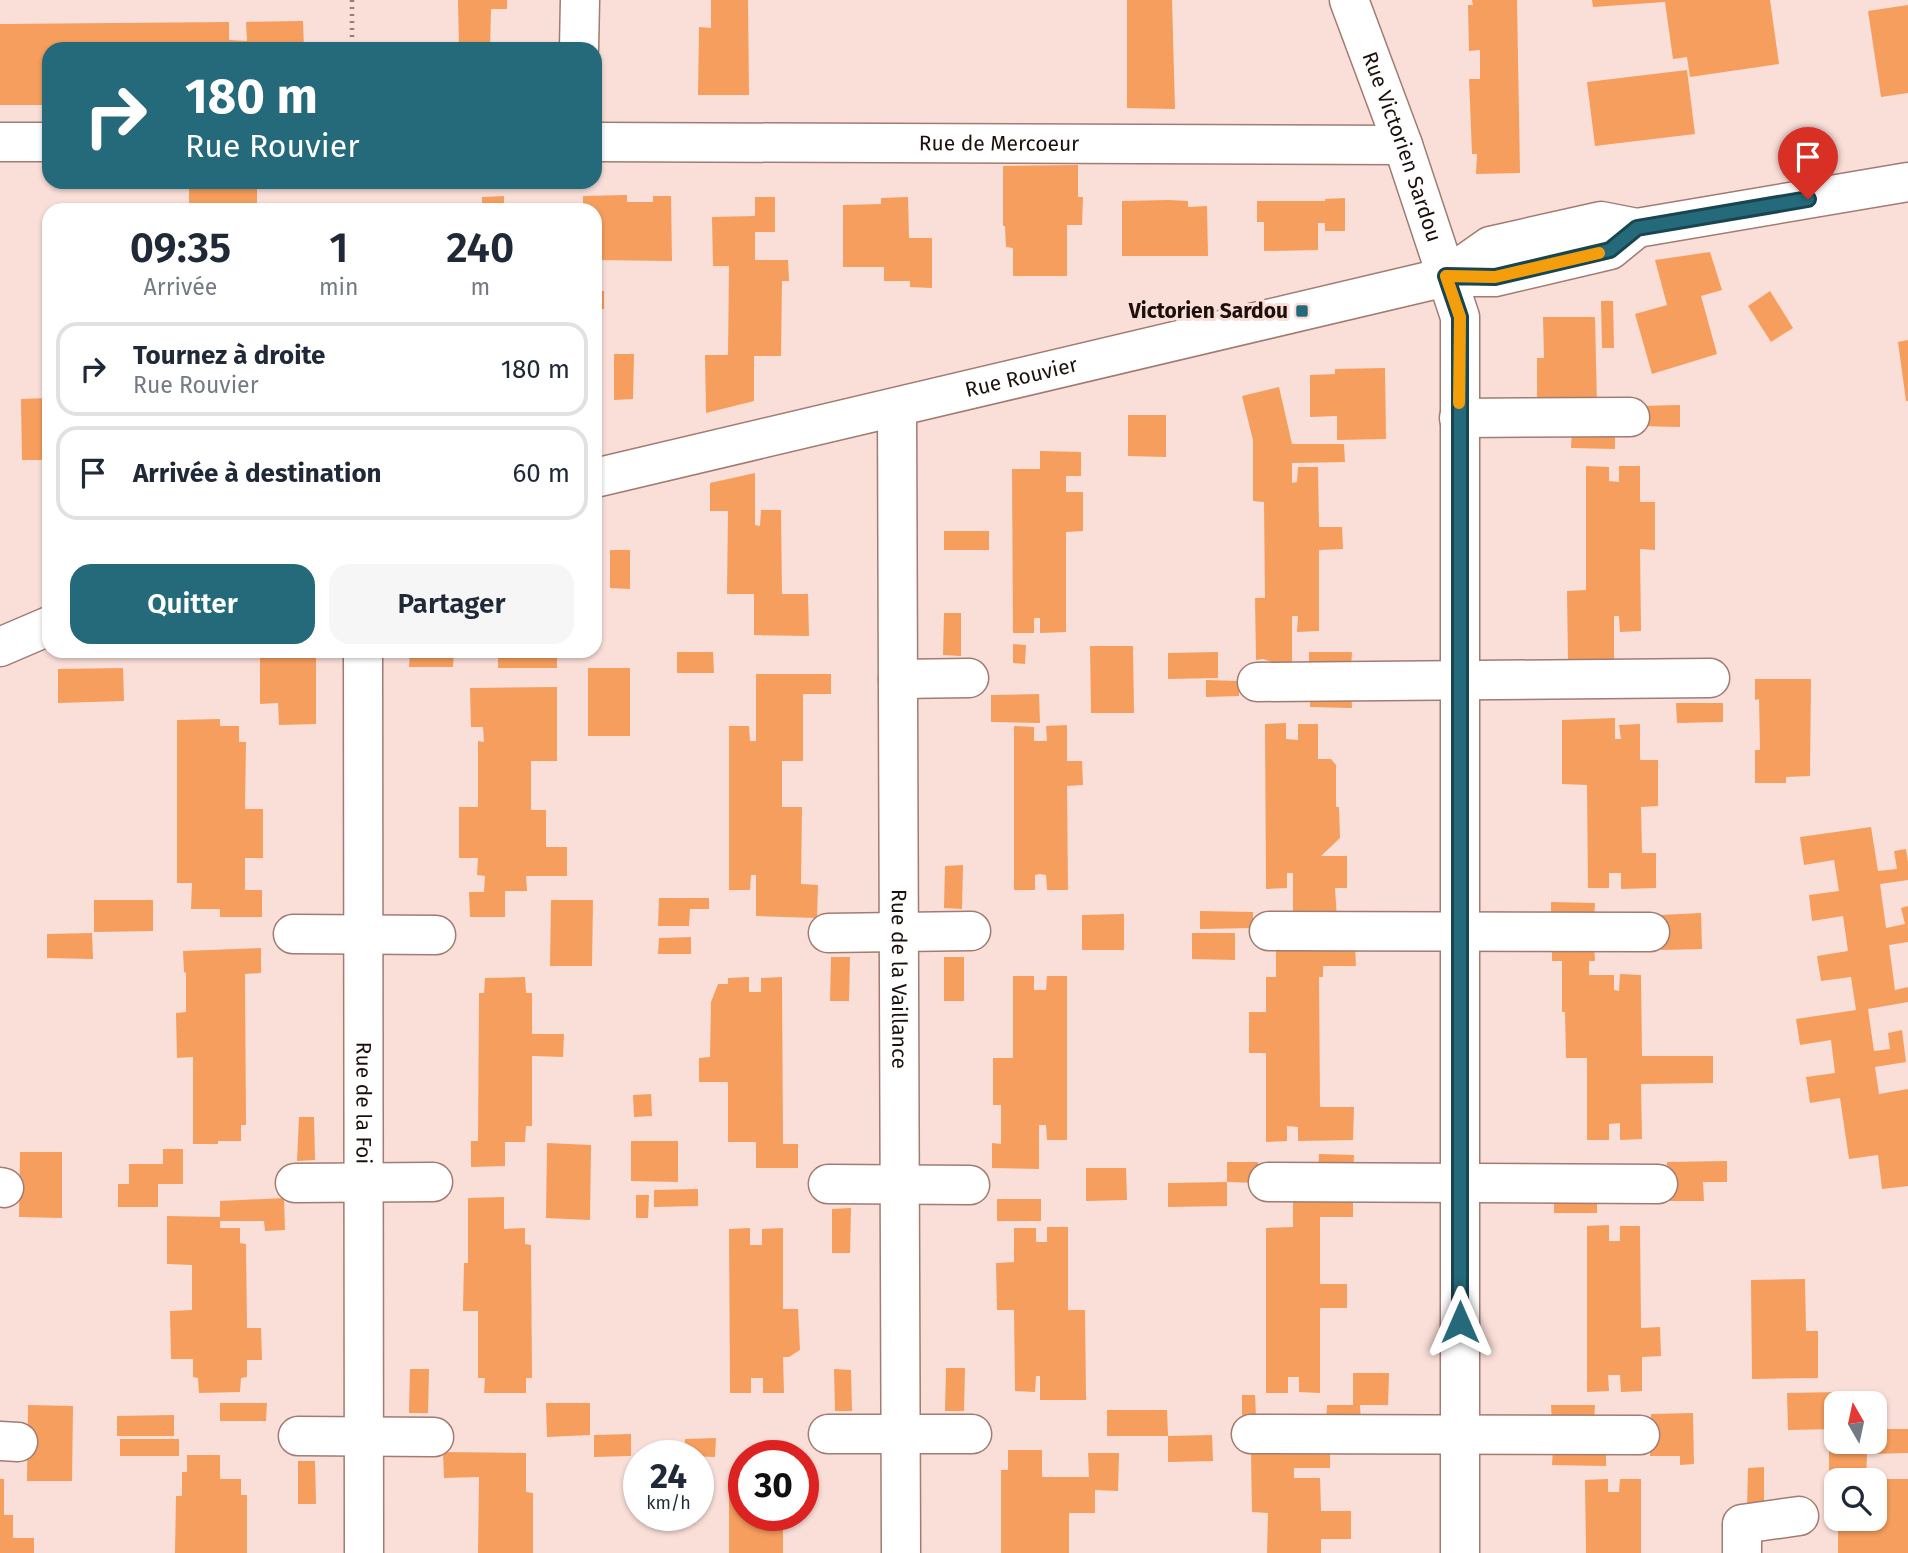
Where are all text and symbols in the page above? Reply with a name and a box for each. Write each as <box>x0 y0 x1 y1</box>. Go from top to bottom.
street label: Rue Victorien Sardou <box>1356 48 1447 245</box>
text: 180 m <box>185 67 318 126</box>
icon: right <box>70 70 161 161</box>
text: Rue Rouvier <box>185 127 360 165</box>
pin <box>1778 127 1838 199</box>
street label: Rue de Mercoeur <box>919 130 1079 157</box>
icon: arrive <box>1789 138 1827 176</box>
text: 09:35 <box>130 223 231 273</box>
text: 1 <box>329 223 348 273</box>
text: 240 <box>446 223 514 273</box>
text: Arrivée <box>144 273 217 301</box>
text: min <box>319 273 359 301</box>
text: m <box>470 273 490 301</box>
place label: Victorien Sardou <box>1128 298 1288 324</box>
marker: Victorien Sardou <box>1294 303 1310 319</box>
text: Tournez à droite <box>133 340 325 371</box>
icon: right <box>74 350 112 388</box>
street label: Rue Rouvier <box>962 351 1080 403</box>
text: 180 m <box>501 354 570 385</box>
text: Rue Rouvier <box>133 371 259 399</box>
icon: arrive <box>74 454 112 492</box>
text: Arrivée à destination <box>133 458 382 489</box>
text: 60 m <box>512 458 570 489</box>
button: Quitter <box>70 564 315 644</box>
button: Partager <box>329 564 574 644</box>
street label: Rue de la Vaillance <box>886 889 912 1069</box>
street label: Rue de la Foi <box>350 1042 377 1164</box>
position arrow <box>1423 1285 1497 1359</box>
north arrow <box>1824 1391 1886 1454</box>
map controls <box>1824 1391 1887 1531</box>
speed limit sign: 30 <box>728 1440 819 1531</box>
text: 24 <box>650 1455 687 1497</box>
button: search <box>1824 1468 1887 1531</box>
text: km/h <box>646 1492 691 1514</box>

